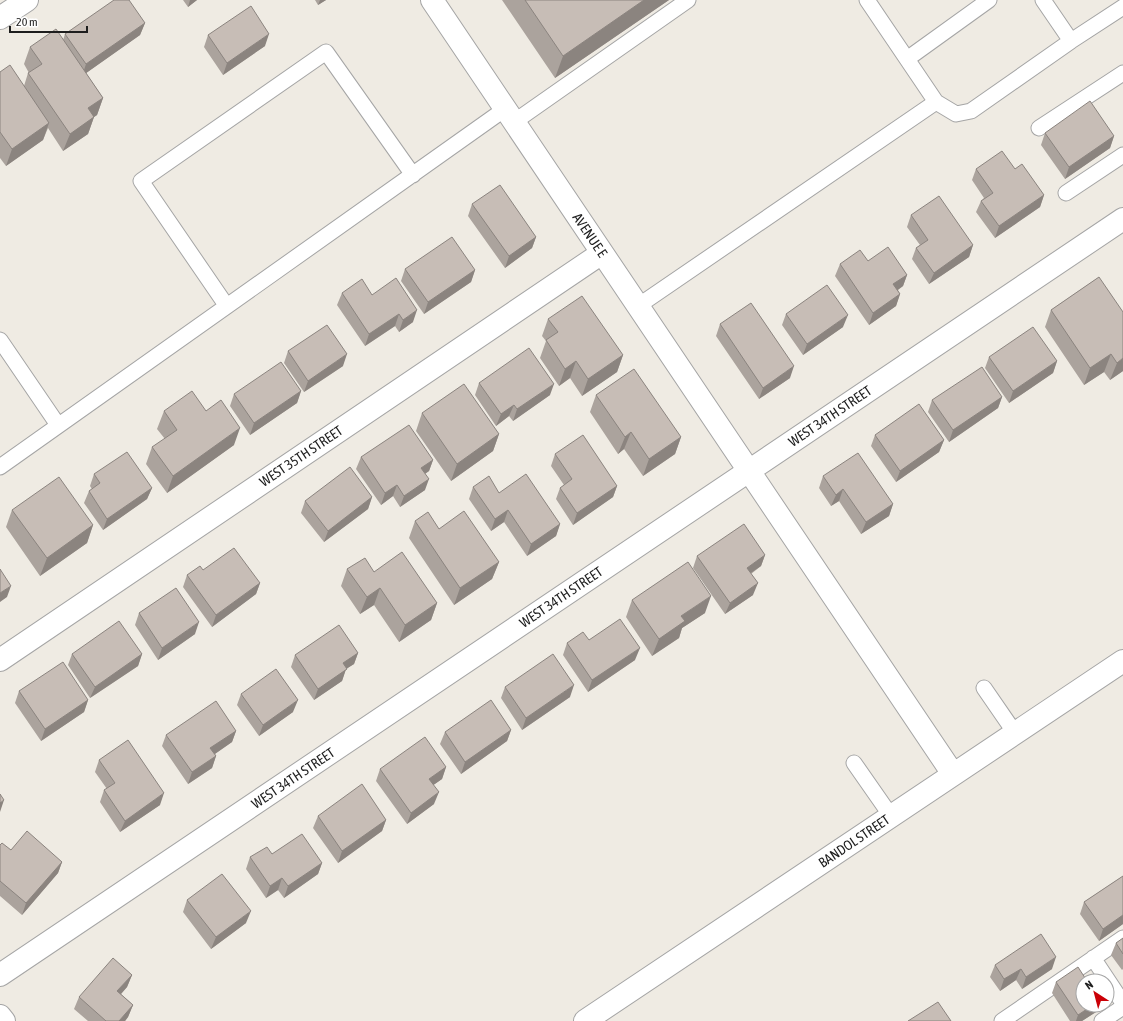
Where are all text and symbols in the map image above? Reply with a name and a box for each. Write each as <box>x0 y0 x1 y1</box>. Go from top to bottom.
scale bar <box>10 8 87 34</box>
text: 20 m <box>16 15 38 29</box>
street label: AVENUE E <box>569 210 611 260</box>
street label: WEST 34TH STREET <box>786 382 874 450</box>
street label: WEST 35TH STREET <box>257 422 345 490</box>
street label: WEST 34TH STREET <box>517 563 605 631</box>
street label: WEST 34TH STREET <box>249 744 337 812</box>
street label: BANDOL STREET <box>815 811 893 871</box>
north arrow <box>1075 973 1115 1013</box>
text: N <box>1083 978 1095 992</box>

